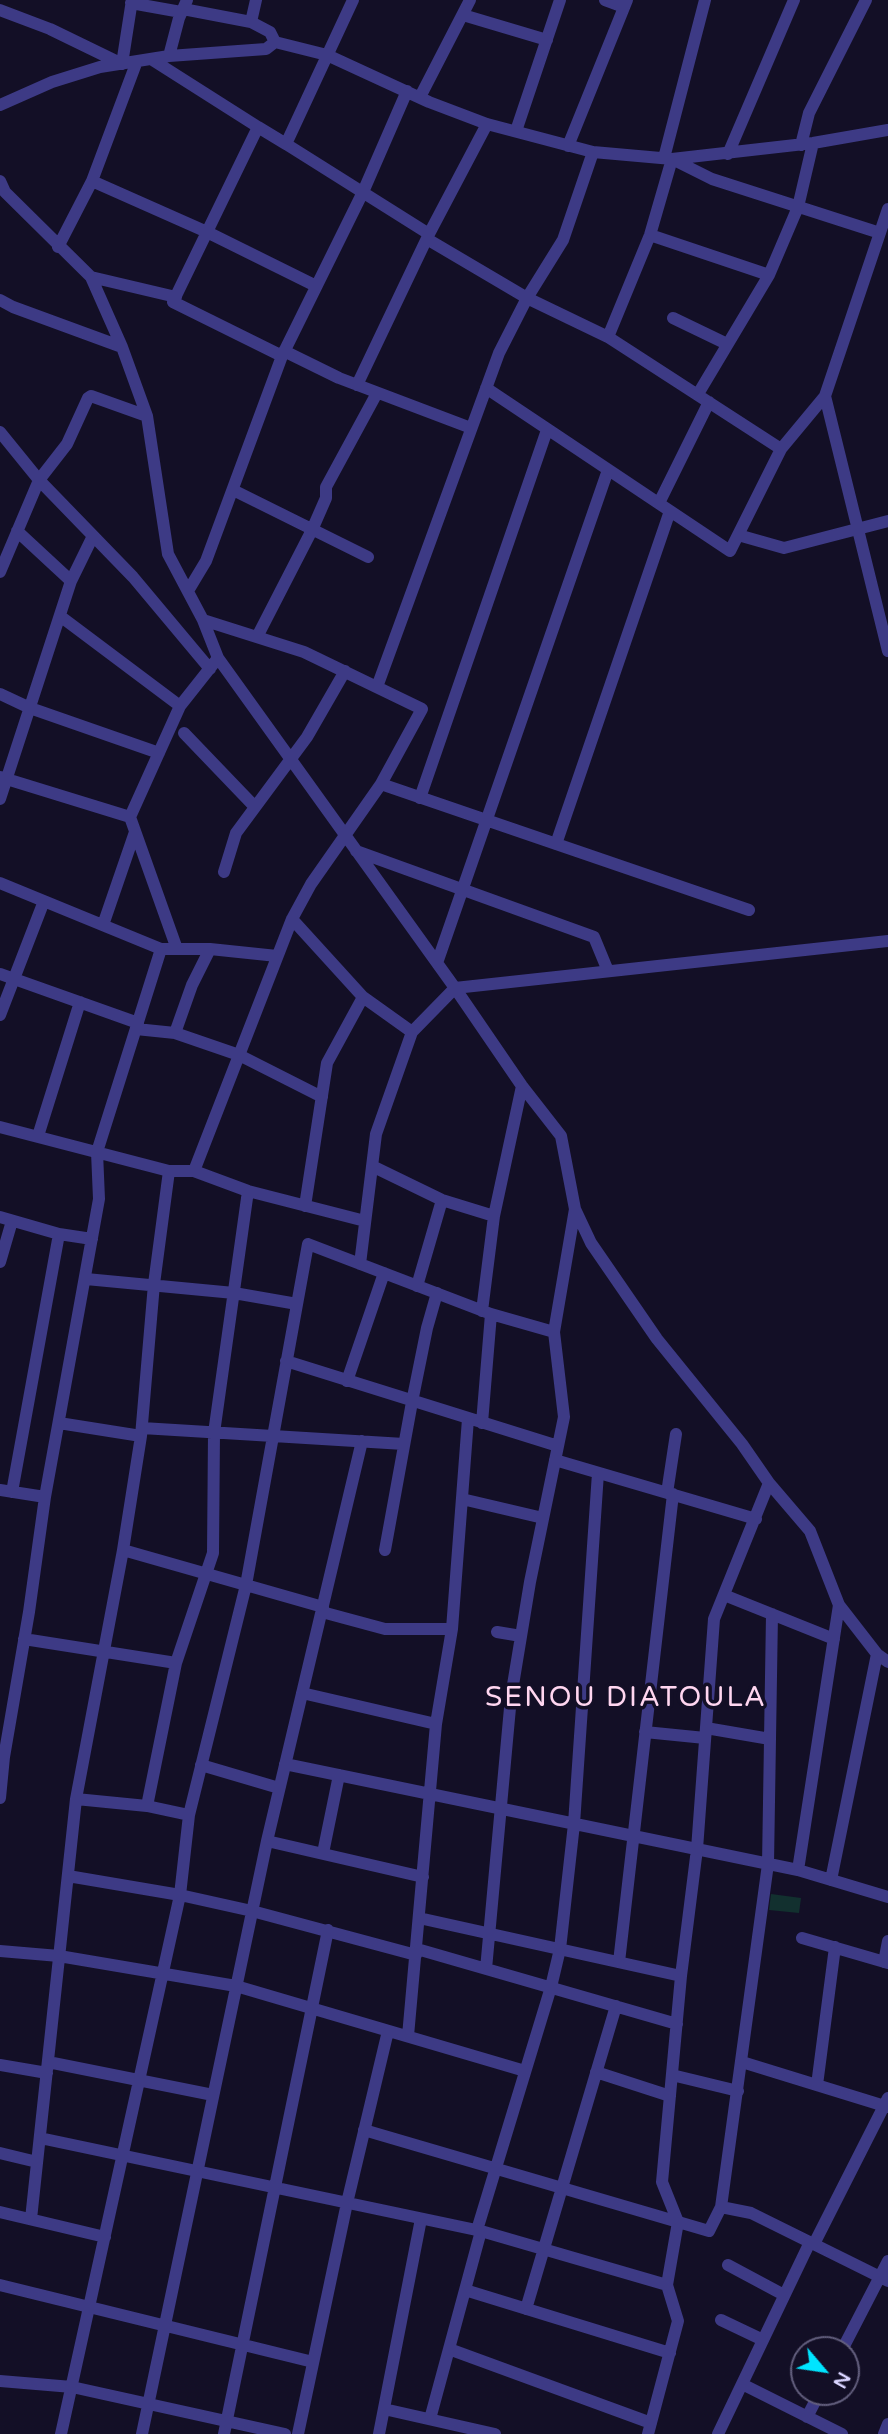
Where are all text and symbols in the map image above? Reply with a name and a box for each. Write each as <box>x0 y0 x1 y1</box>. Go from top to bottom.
district label: SENOU DIATOULA <box>487 1682 765 1716</box>
north arrow <box>790 2336 860 2406</box>
text: N <box>828 2368 855 2392</box>

